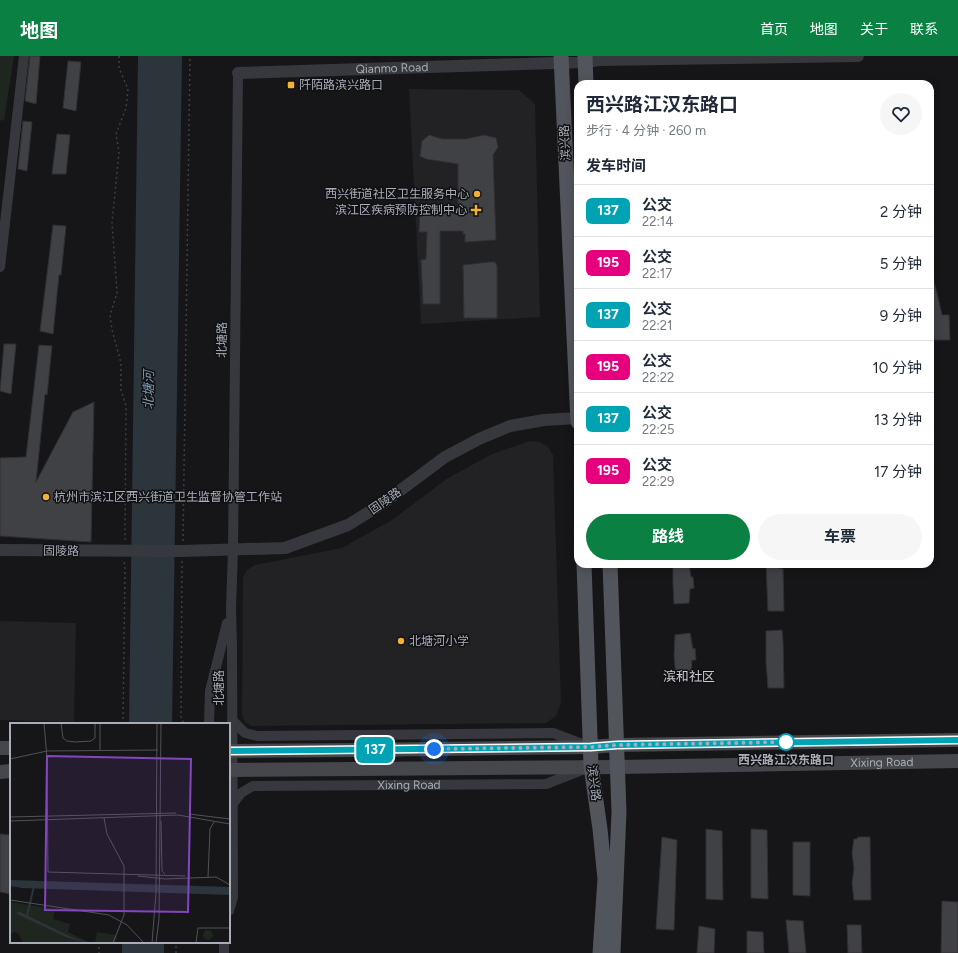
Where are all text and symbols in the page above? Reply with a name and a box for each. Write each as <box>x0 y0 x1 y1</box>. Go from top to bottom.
text: 地图 <box>20 19 58 42</box>
text: 首页 <box>760 21 788 38</box>
text: 地图 <box>810 21 838 38</box>
text: 关于 <box>860 21 888 38</box>
text: 联系 <box>910 21 938 38</box>
street label: Qianmo Road <box>355 60 429 76</box>
place label: 阡陌路滨兴路口 <box>299 78 383 92</box>
marker: 阡陌路滨兴路口 <box>286 80 296 90</box>
text: 西兴路江汉东路口 <box>586 93 738 116</box>
button: heart <box>880 93 922 135</box>
text: 步行 · 4 分钟 · 260 m <box>586 123 706 138</box>
street label: 滨兴路 <box>557 125 573 161</box>
text: 发车时间 <box>586 157 646 175</box>
place label: 西兴街道社区卫生服务中心 <box>325 187 469 201</box>
marker: 西兴街道社区卫生服务中心 <box>472 189 482 199</box>
text: 公交 <box>642 196 672 214</box>
text: 137 <box>597 202 619 219</box>
place label: 滨江区疾病预防控制中心 <box>335 203 467 217</box>
text: 2 分钟 <box>880 203 922 221</box>
marker: 滨江区疾病预防控制中心 <box>470 204 482 216</box>
text: 22:14 <box>642 214 673 229</box>
text: 公交 <box>642 248 672 266</box>
text: 195 <box>597 254 619 271</box>
text: 5 分钟 <box>880 255 922 273</box>
text: 22:17 <box>642 266 672 281</box>
text: 公交 <box>642 300 672 318</box>
text: 137 <box>597 306 619 323</box>
text: 9 分钟 <box>880 307 922 325</box>
text: 22:21 <box>642 318 672 333</box>
street label: 北塘路 <box>215 322 229 358</box>
text: 公交 <box>642 352 672 370</box>
text: 195 <box>597 358 619 375</box>
text: 10 分钟 <box>872 359 922 377</box>
water label: 北塘河 <box>141 367 156 410</box>
text: 22:22 <box>642 370 674 385</box>
text: 公交 <box>642 404 672 422</box>
text: 137 <box>597 410 619 427</box>
text: 13 分钟 <box>874 411 922 429</box>
text: 22:25 <box>642 422 675 437</box>
text: 公交 <box>642 456 672 474</box>
text: 195 <box>597 462 619 479</box>
text: 17 分钟 <box>874 463 922 481</box>
text: 22:29 <box>642 474 674 489</box>
street label: 固陵路 <box>366 485 404 517</box>
place label: 杭州市滨江区西兴街道卫生监督协管工作站 <box>54 490 282 504</box>
marker: 杭州市滨江区西兴街道卫生监督协管工作站 <box>41 492 51 502</box>
button: 路线 <box>586 514 750 560</box>
button: 车票 <box>758 514 922 560</box>
street label: 固陵路 <box>43 544 79 558</box>
place label: 北塘河小学 <box>409 634 469 648</box>
marker: 北塘河小学 <box>396 636 406 646</box>
district label: 滨和社区 <box>663 669 715 684</box>
street label: 北塘路 <box>212 670 226 706</box>
inset map <box>10 723 230 943</box>
marker: 西兴路江汉东路口 <box>777 733 795 751</box>
line badge: 137 <box>352 737 398 763</box>
your location <box>424 739 444 759</box>
text: 137 <box>364 741 386 758</box>
place label: 西兴路江汉东路口 <box>738 753 834 767</box>
street label: Xixing Road <box>850 755 914 770</box>
street label: 滨兴路 <box>585 764 603 802</box>
street label: Xixing Road <box>378 778 441 792</box>

